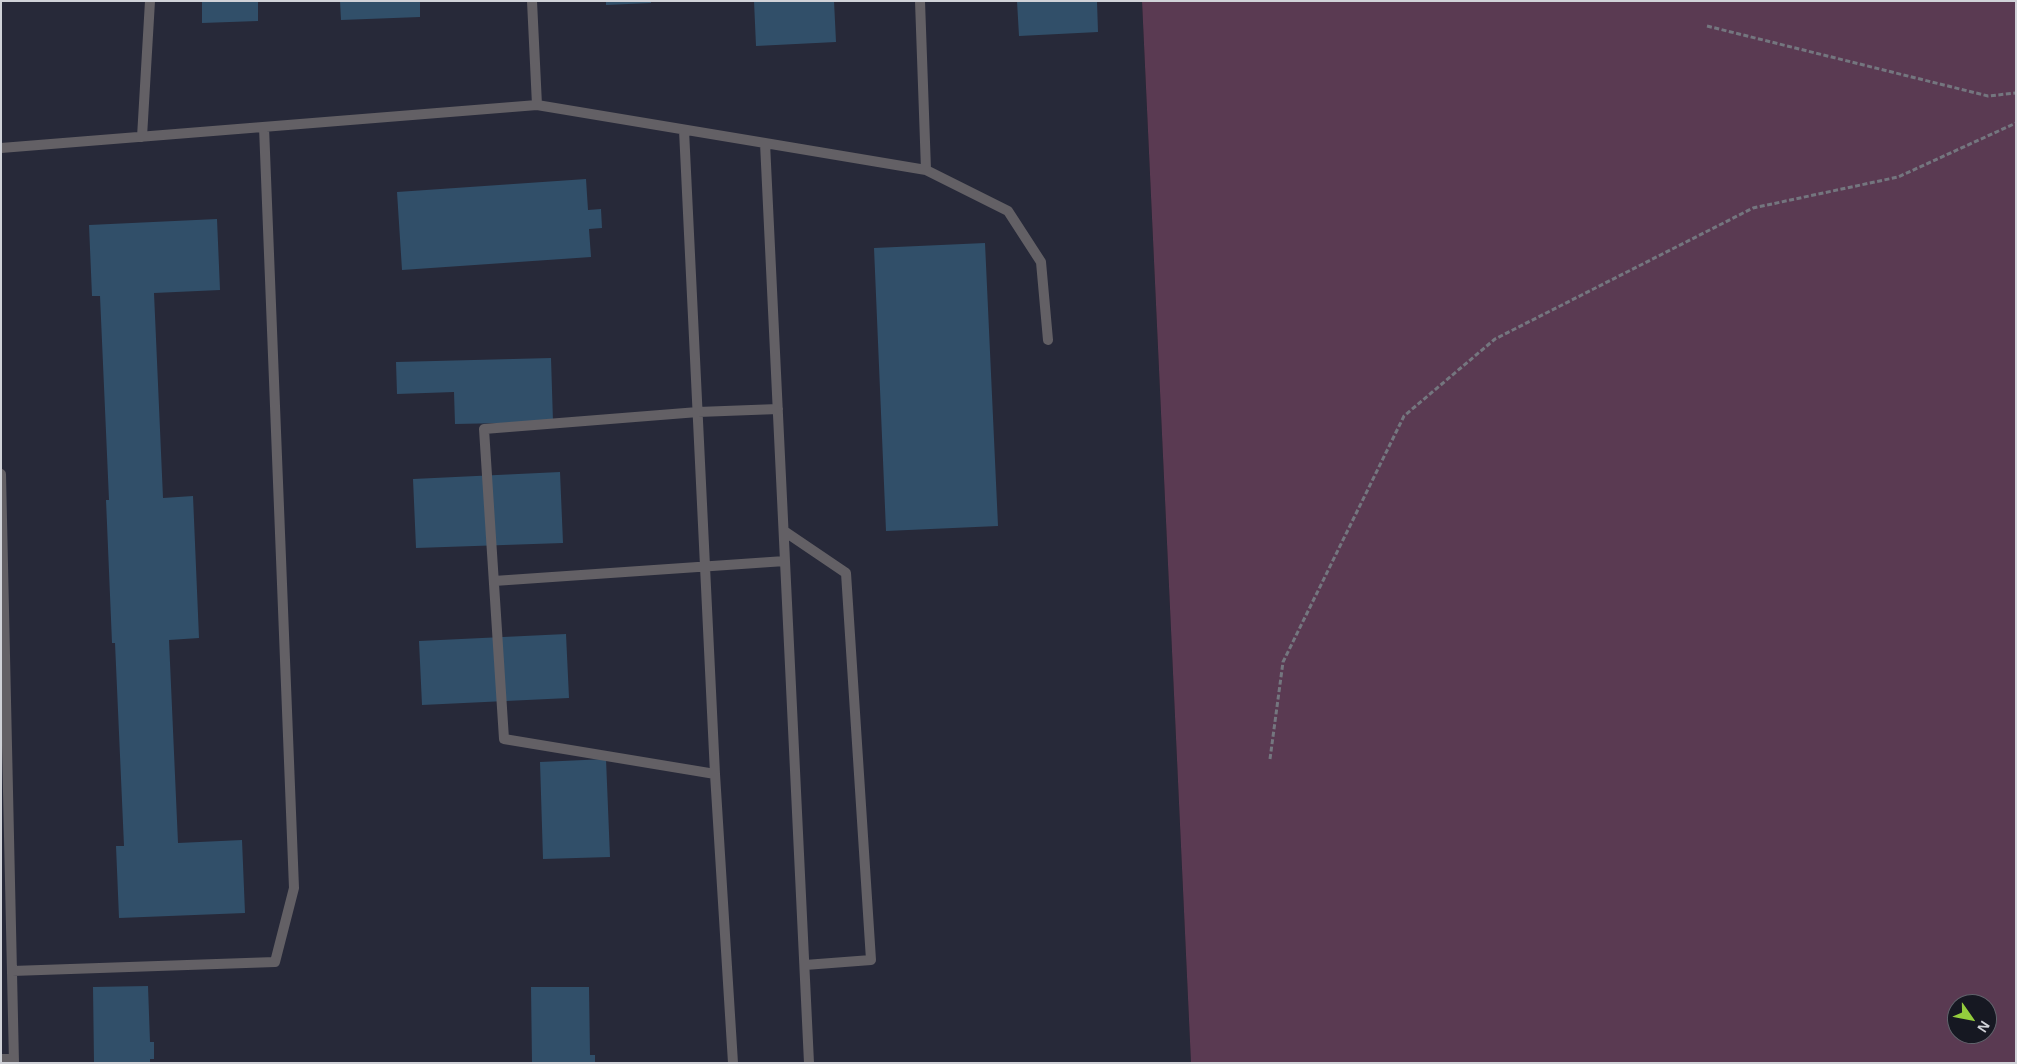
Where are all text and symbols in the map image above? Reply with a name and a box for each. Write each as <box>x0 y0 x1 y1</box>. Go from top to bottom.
north arrow <box>1947 994 1997 1044</box>
text: N <box>1974 1018 1993 1035</box>

